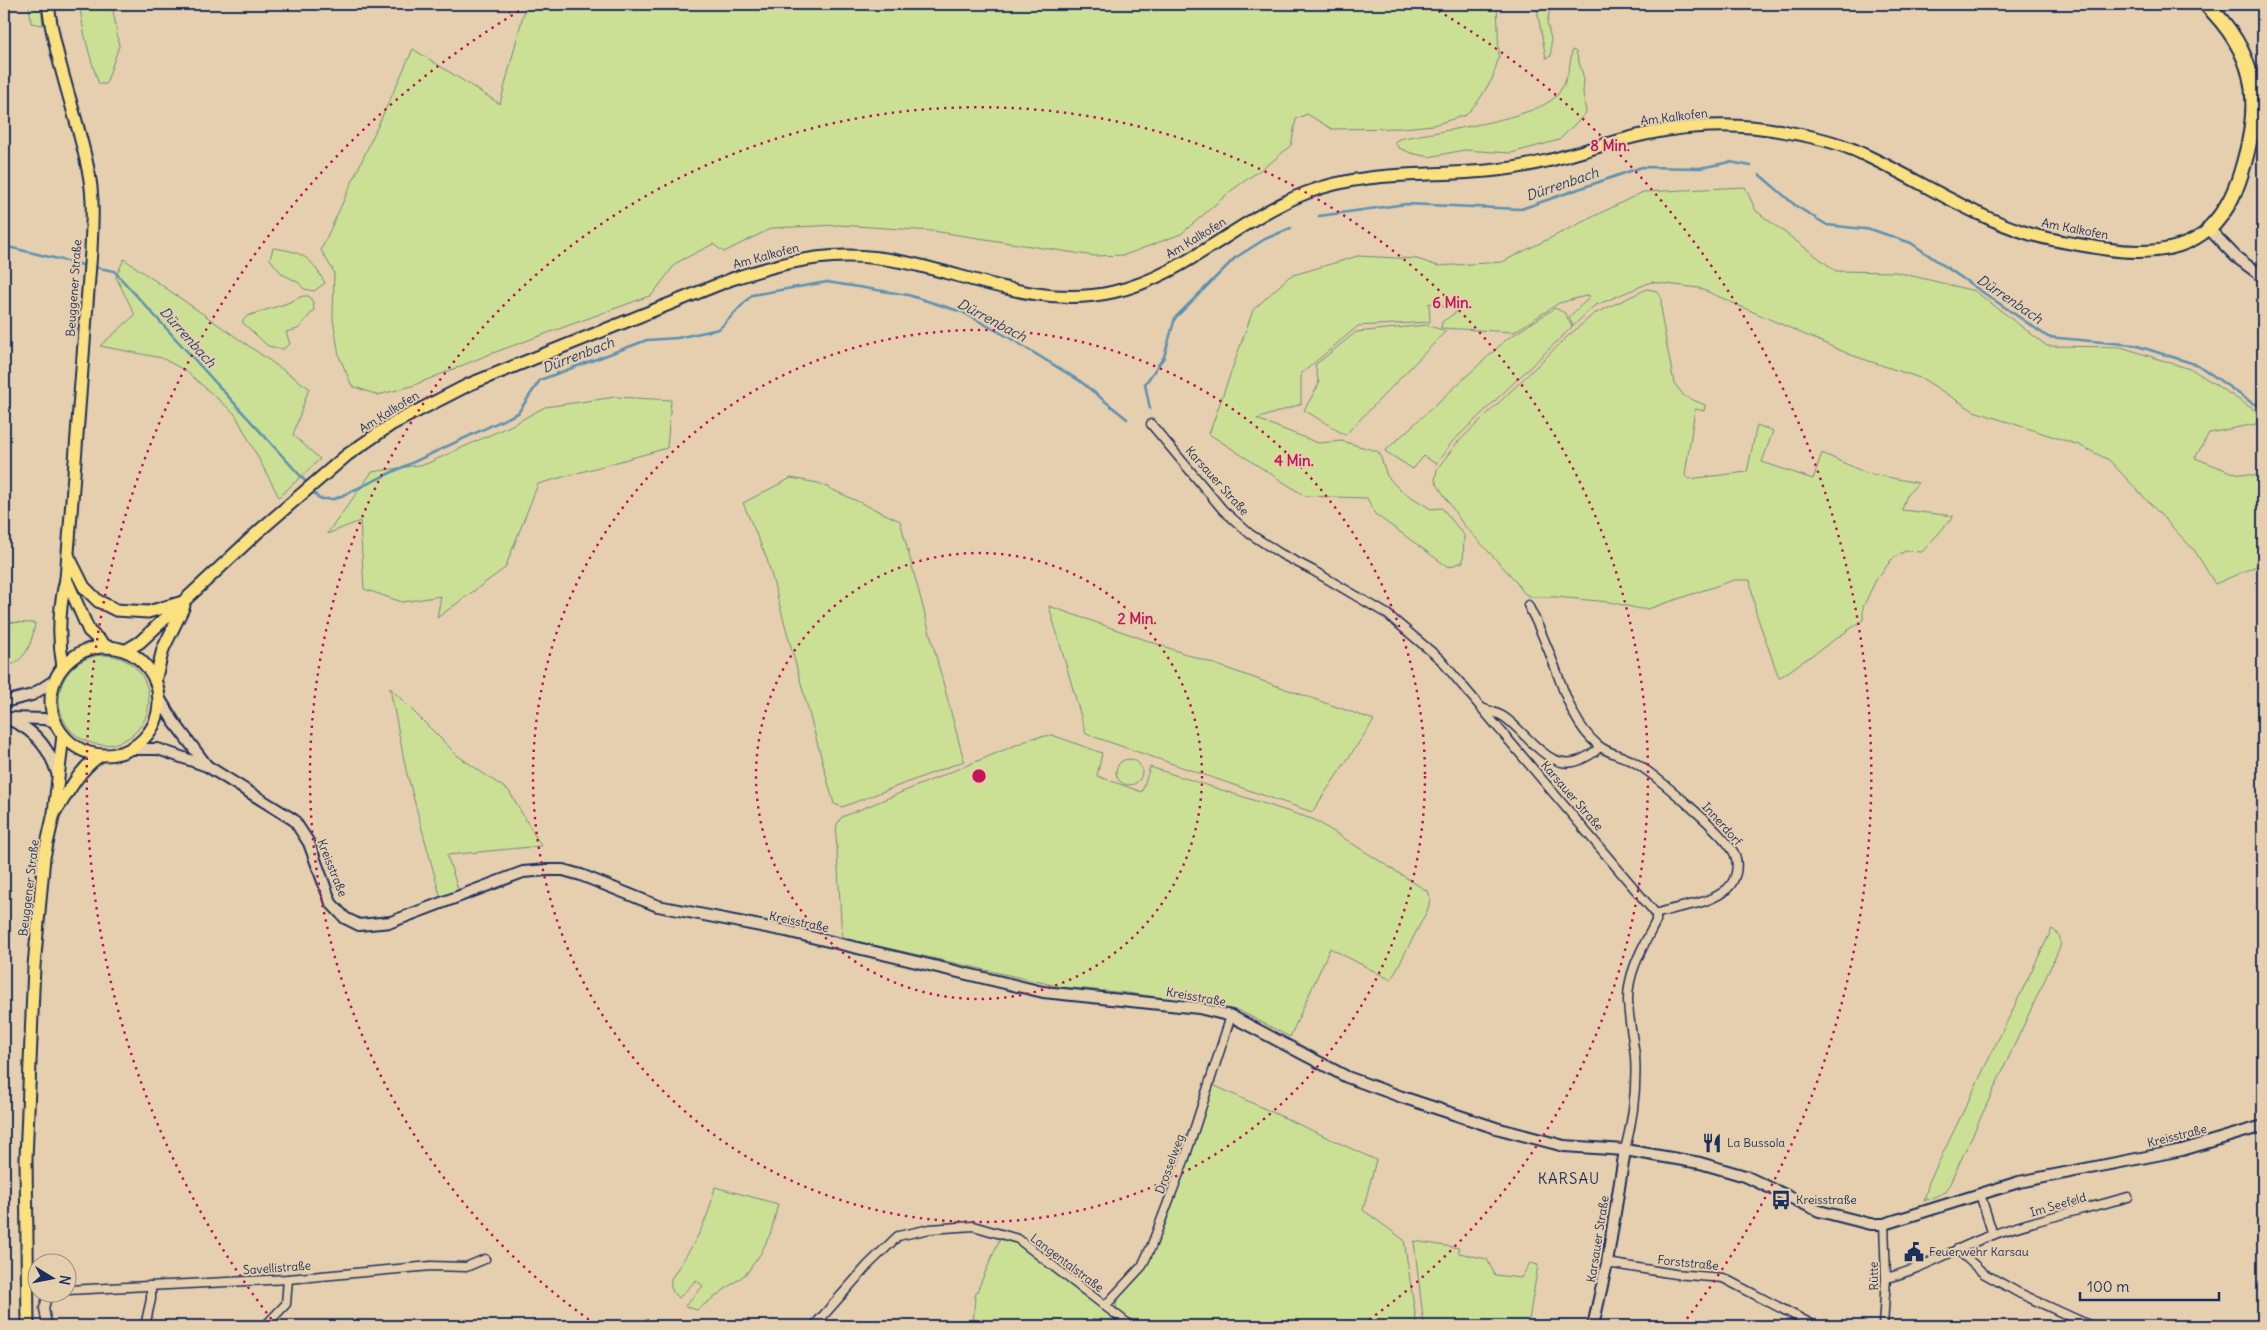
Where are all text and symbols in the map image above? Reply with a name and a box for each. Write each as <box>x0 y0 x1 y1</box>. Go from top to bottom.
street label: Am Kalkofen <box>1639 105 1708 128</box>
text: 8 Min. <box>1590 136 1630 155</box>
water label: Dürrenbach <box>1523 163 1602 205</box>
street label: Am Kalkofen <box>1163 214 1229 261</box>
street label: Am Kalkofen <box>2040 215 2110 242</box>
street label: Beuggener Straße <box>63 239 84 337</box>
street label: Am Kalkofen <box>731 239 801 272</box>
water label: Dürrenbach <box>1974 270 2047 328</box>
text: 6 Min. <box>1432 293 1472 312</box>
water label: Dürrenbach <box>954 294 1030 346</box>
water label: Dürrenbach <box>156 303 221 372</box>
water label: Dürrenbach <box>539 333 617 377</box>
street label: Am Kalkofen <box>356 387 421 436</box>
street label: Karsauer Straße <box>1182 443 1252 518</box>
text: 4 Min. <box>1274 451 1314 470</box>
text: 2 Min. <box>1117 609 1157 628</box>
street label: Karsauer Straße <box>1538 758 1607 834</box>
centre of rings <box>970 767 988 785</box>
street label: Innerdorf <box>1699 799 1746 849</box>
street label: Kreisstraße <box>314 837 351 899</box>
street label: Beuggener Straße <box>15 839 42 937</box>
street label: Kreisstraße <box>768 908 830 935</box>
street label: Kreisstraße <box>1165 984 1227 1009</box>
street label: Kreisstraße <box>2146 1121 2208 1150</box>
street label: Drosselweg <box>1152 1132 1187 1196</box>
restaurant icon: La Bussola <box>1701 1132 1723 1154</box>
place label: La Bussola <box>1727 1135 1785 1150</box>
district label: KARSAU <box>1538 1169 1600 1188</box>
bus stop icon: Kreisstraße <box>1770 1189 1792 1211</box>
street label: Im Seefeld <box>2028 1189 2088 1220</box>
place label: Kreisstraße <box>1796 1192 1857 1207</box>
street label: Karsauer Straße <box>1583 1194 1612 1283</box>
street label: Langentalstraße <box>1028 1230 1107 1295</box>
public building icon: Feuerwehr Karsau <box>1903 1241 1925 1263</box>
place label: Feuerwehr Karsau <box>1929 1244 2029 1259</box>
north arrow <box>28 1252 78 1302</box>
street label: Forststraße <box>1657 1252 1719 1273</box>
street label: Savellistraße <box>243 1258 311 1277</box>
street label: Rütte <box>1866 1261 1881 1291</box>
scale bar <box>2080 1270 2218 1302</box>
text: N <box>55 1274 75 1287</box>
text: 100 m <box>2087 1277 2129 1296</box>

